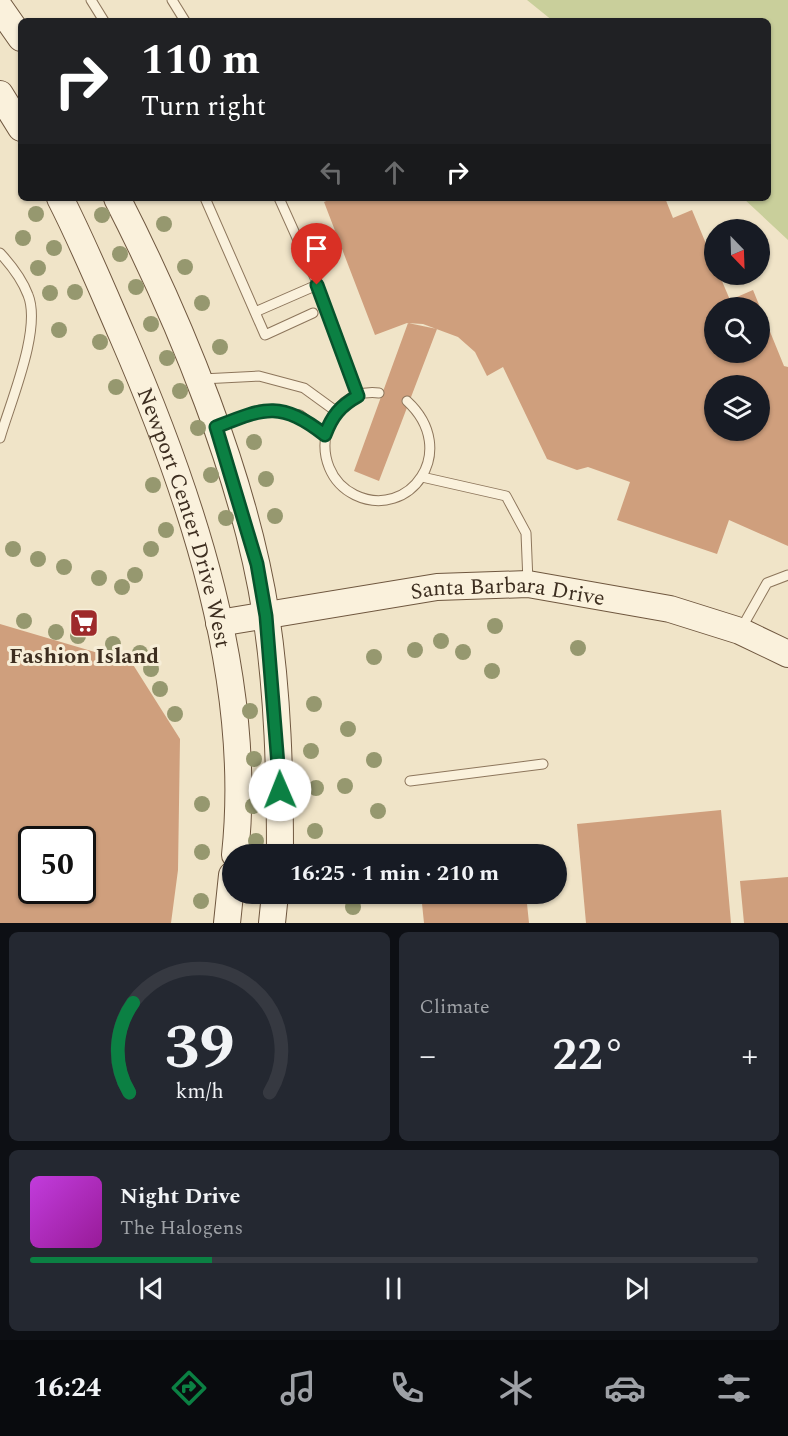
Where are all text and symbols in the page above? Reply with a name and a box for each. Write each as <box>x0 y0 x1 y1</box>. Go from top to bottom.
text: 110 m <box>141 29 260 92</box>
icon: right <box>42 42 120 120</box>
text: Turn right <box>141 86 266 128</box>
icon: left <box>315 156 348 189</box>
icon: ahead <box>378 156 411 189</box>
icon: right <box>441 156 474 189</box>
north arrow <box>704 219 770 285</box>
map controls <box>704 219 770 441</box>
pin <box>291 223 342 285</box>
icon: arrive <box>300 232 333 265</box>
button: search <box>704 297 770 363</box>
button: layers <box>704 375 770 441</box>
street label: Newport Center Drive West <box>128 383 239 651</box>
street label: Santa Barbara Drive <box>408 569 607 615</box>
supermarket icon: Fashion Island <box>68 607 100 639</box>
place label: Fashion Island <box>9 640 159 673</box>
position arrow <box>248 758 312 822</box>
speed limit sign: 50 <box>18 826 96 904</box>
text: 16:25 · 1 min · 210 m <box>290 857 499 890</box>
text: Climate <box>420 992 490 1022</box>
text: 39 <box>164 1001 234 1096</box>
text: 22° <box>552 1021 625 1090</box>
text: − <box>420 1031 436 1081</box>
text: + <box>742 1031 758 1081</box>
text: km/h <box>175 1076 223 1109</box>
text: Night Drive <box>120 1180 240 1213</box>
text: The Halogens <box>120 1213 243 1243</box>
icon: previous <box>135 1272 168 1305</box>
icon: pause <box>377 1272 410 1305</box>
icon: next <box>620 1272 653 1305</box>
text: 16:24 <box>33 1367 101 1409</box>
icon: directions <box>168 1367 210 1409</box>
icon: music <box>277 1367 319 1409</box>
icon: phone <box>386 1367 428 1409</box>
icon: climate <box>495 1367 537 1409</box>
icon: car <box>604 1367 646 1409</box>
icon: filters <box>713 1367 755 1409</box>

